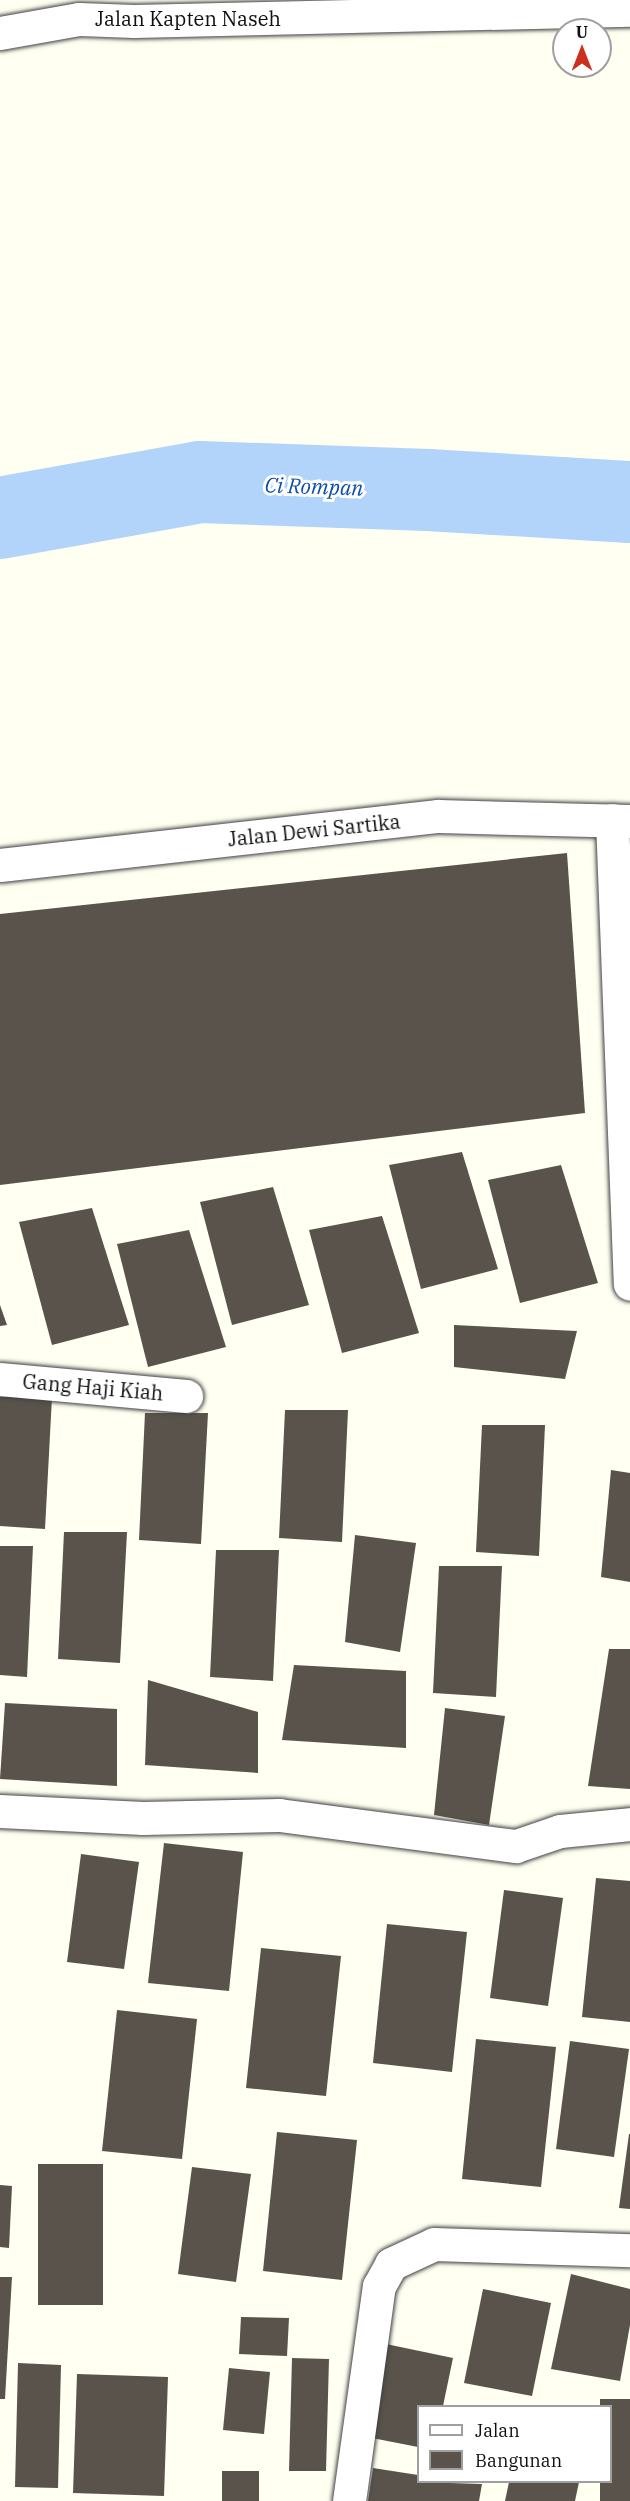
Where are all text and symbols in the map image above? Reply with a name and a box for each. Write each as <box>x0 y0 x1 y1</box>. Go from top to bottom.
street label: Jalan Kapten Naseh <box>95 6 281 30</box>
north arrow <box>552 18 612 78</box>
text: U <box>576 22 588 42</box>
water label: Ci Rompan <box>264 472 364 500</box>
street label: Jalan Dewi Sartika <box>227 809 401 851</box>
street label: Gang Haji Kiah <box>22 1369 164 1405</box>
legend <box>417 2405 612 2483</box>
text: Jalan <box>475 2419 520 2442</box>
text: Bangunan <box>475 2449 562 2472</box>

